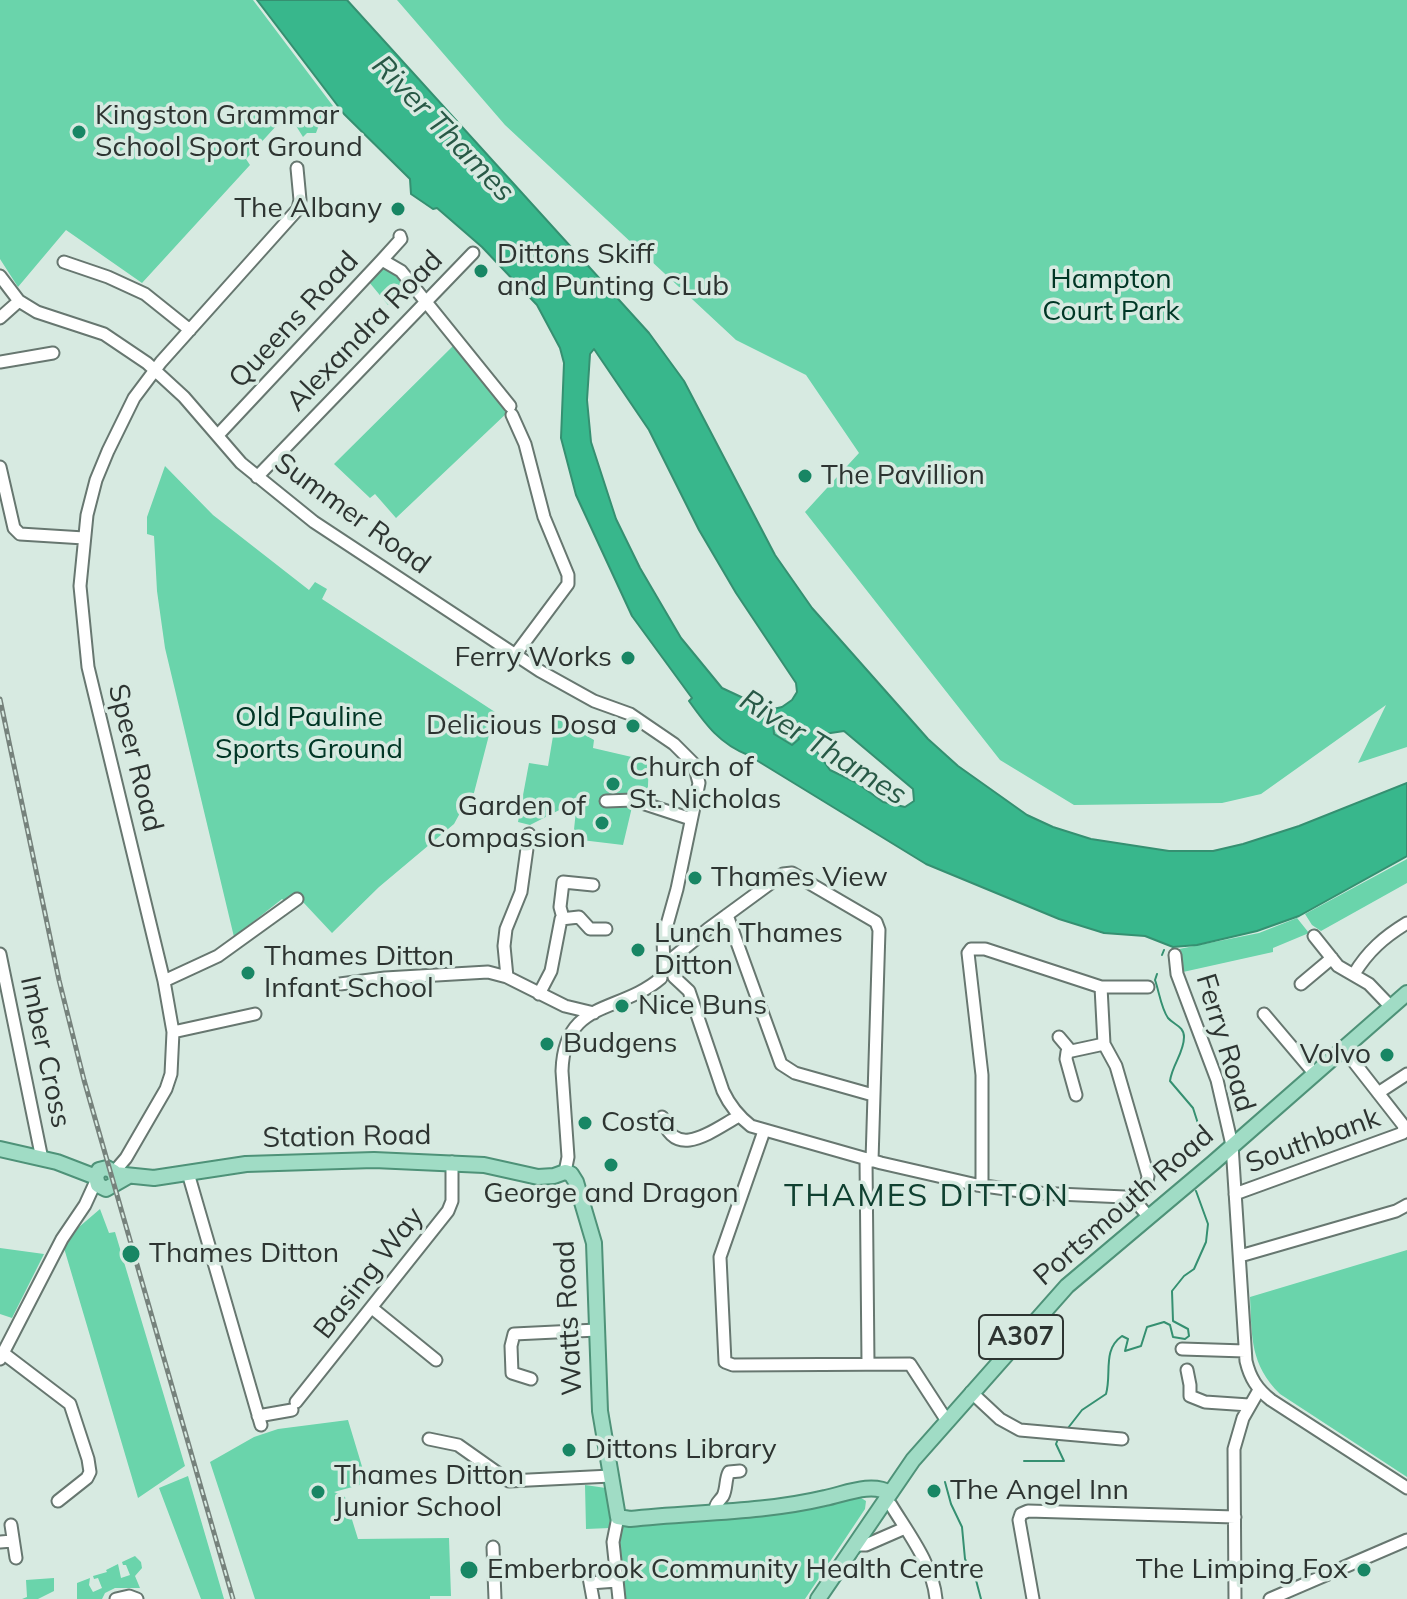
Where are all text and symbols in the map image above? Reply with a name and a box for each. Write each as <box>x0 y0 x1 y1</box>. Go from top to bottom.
water label: River Thames <box>364 48 522 210</box>
place label: Kingston Grammar School Sport Ground <box>95 99 363 165</box>
marker: Kingston Grammar School Sport Ground <box>70 123 88 141</box>
place label: The Albany <box>234 192 382 226</box>
marker: The Albany <box>389 200 407 218</box>
place label: Dittons Skiff and Punting CLub <box>497 238 729 304</box>
street label: Alexandra Road <box>280 244 450 418</box>
street label: Queens Road <box>222 245 366 395</box>
marker: Dittons Skiff and Punting CLub <box>472 262 490 280</box>
park label: Hampton Court Park <box>1042 263 1180 329</box>
street label: Summer Road <box>268 446 436 582</box>
place label: The Pavillion <box>821 459 985 493</box>
marker: The Pavillion <box>796 467 814 485</box>
place label: Ferry Works <box>455 641 612 675</box>
marker: Ferry Works <box>619 649 637 667</box>
street label: Speer Road <box>100 681 170 835</box>
water label: River Thames <box>733 682 913 814</box>
park label: Old Pauline Sports Ground <box>215 701 403 767</box>
place label: Delicious Dosa <box>426 709 617 743</box>
marker: Delicious Dosa <box>624 717 642 735</box>
place label: Church of St. Nicholas <box>629 751 781 817</box>
marker: Church of St. Nicholas <box>604 775 622 793</box>
place label: Garden of Compassion <box>427 790 586 856</box>
marker: Garden of Compassion <box>593 814 611 832</box>
place label: Thames View <box>711 861 888 895</box>
marker: Thames View <box>686 869 704 887</box>
place label: Lunch Thames Ditton <box>654 917 843 983</box>
place label: Thames Ditton Infant School <box>264 940 454 1006</box>
marker: Lunch Thames Ditton <box>629 941 647 959</box>
marker: Thames Ditton Infant School <box>239 964 257 982</box>
street label: Ferry Road <box>1188 970 1262 1116</box>
street label: Imber Cross <box>13 973 77 1131</box>
place label: Nice Buns <box>638 989 767 1023</box>
marker: Nice Buns <box>613 997 631 1015</box>
place label: Budgens <box>563 1027 677 1061</box>
marker: Budgens <box>538 1035 556 1053</box>
place label: Volvo <box>1300 1038 1371 1072</box>
marker: Volvo <box>1378 1046 1396 1064</box>
street label: Southbank <box>1241 1101 1385 1181</box>
place label: Costa <box>601 1106 676 1140</box>
marker: Costa <box>576 1114 594 1132</box>
street label: Station Road <box>262 1119 432 1155</box>
street label: Portsmouth Road <box>1027 1119 1221 1293</box>
marker: George and Dragon <box>602 1156 620 1174</box>
place label: George and Dragon <box>483 1177 739 1211</box>
district label: THAMES DITTON <box>784 1177 1070 1215</box>
street label: Basing Way <box>307 1200 431 1346</box>
place label: Thames Ditton <box>149 1237 339 1271</box>
street label: Watts Road <box>548 1240 590 1396</box>
marker: Thames Ditton <box>120 1243 142 1265</box>
road number: A307 <box>979 1315 1063 1359</box>
place label: Dittons Library <box>585 1433 777 1467</box>
marker: Dittons Library <box>560 1441 578 1459</box>
place label: Thames Ditton Junior School <box>334 1459 524 1525</box>
place label: The Angel Inn <box>950 1474 1129 1508</box>
marker: The Angel Inn <box>925 1482 943 1500</box>
marker: Thames Ditton Junior School <box>309 1483 327 1501</box>
place label: Emberbrook Community Health Centre <box>487 1553 984 1587</box>
place label: The Limping Fox <box>1136 1553 1348 1587</box>
marker: Emberbrook Community Health Centre <box>458 1559 480 1581</box>
marker: The Limping Fox <box>1355 1561 1373 1579</box>

